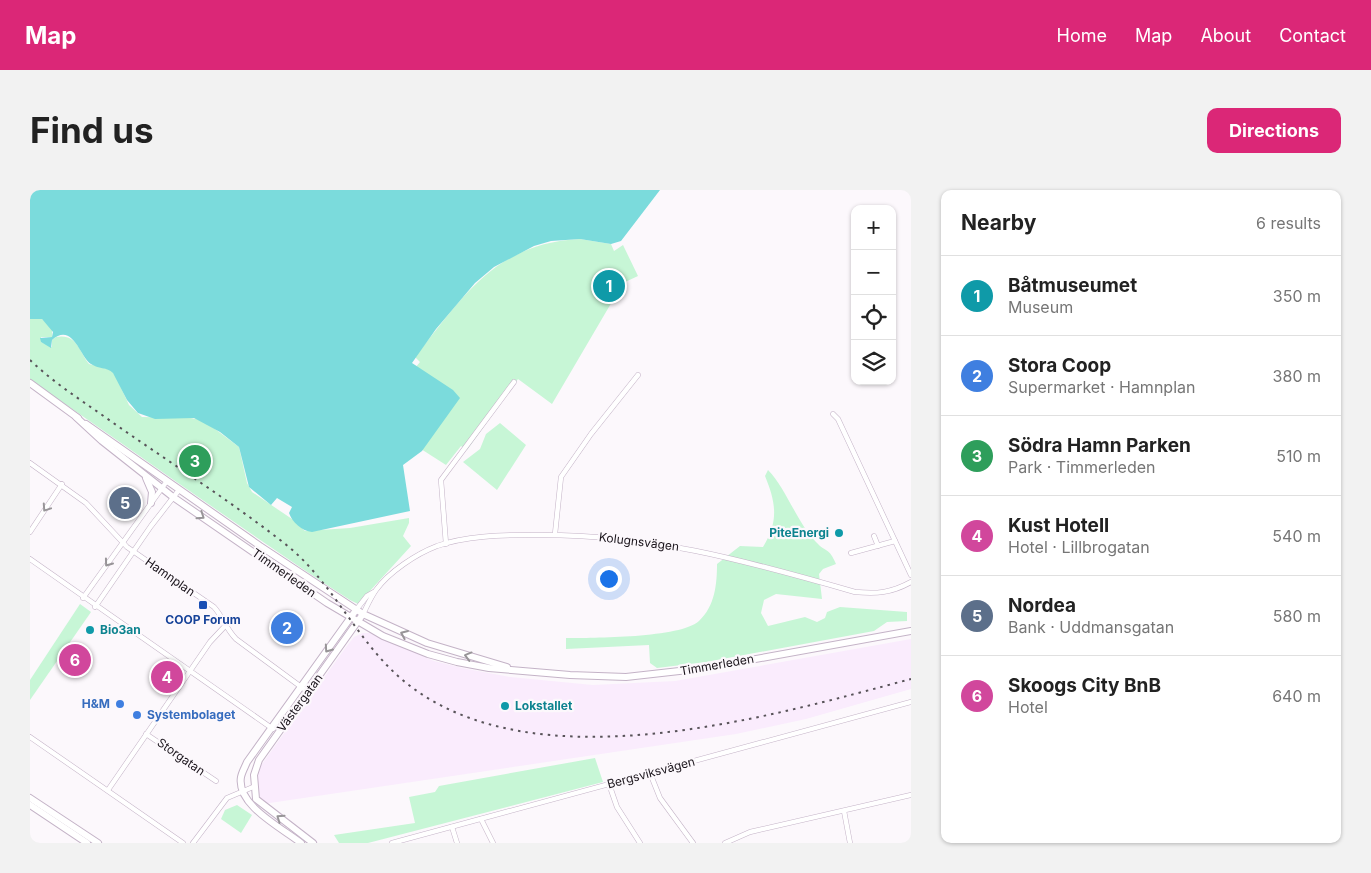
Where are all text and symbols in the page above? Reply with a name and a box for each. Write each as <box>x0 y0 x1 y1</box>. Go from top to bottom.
text: Map <box>25 21 76 50</box>
text: Home <box>1057 25 1107 46</box>
text: Map <box>1135 25 1172 46</box>
text: About <box>1200 25 1251 46</box>
text: Contact <box>1279 25 1346 46</box>
button: Directions <box>1207 108 1341 153</box>
text: Find us <box>30 109 154 151</box>
map controls <box>851 205 896 385</box>
button: + <box>851 205 896 250</box>
text: Nearby <box>961 210 1036 235</box>
text: 6 results <box>1256 213 1321 233</box>
button: − <box>851 250 896 295</box>
pin: 1 <box>593 267 625 305</box>
text: Båtmuseumet <box>1008 274 1137 297</box>
text: 1 <box>974 286 980 306</box>
text: 350 m <box>1273 286 1321 306</box>
button: locate <box>851 295 896 340</box>
text: Museum <box>1008 297 1073 317</box>
button: layers <box>851 340 896 385</box>
text: Stora Coop <box>1008 354 1111 377</box>
text: 2 <box>972 366 982 386</box>
text: 380 m <box>1273 366 1321 386</box>
text: Supermarket · Hamnplan <box>1008 377 1195 397</box>
text: Södra Hamn Parken <box>1008 434 1191 457</box>
pin: 3 <box>179 442 211 480</box>
text: 3 <box>972 446 982 466</box>
text: 510 m <box>1276 446 1321 466</box>
text: Park · Timmerleden <box>1008 457 1155 477</box>
pin: 5 <box>109 484 141 522</box>
one-way arrow <box>43 502 52 512</box>
one-way arrow <box>195 510 205 519</box>
text: Kust Hotell <box>1008 514 1109 537</box>
place label: PiteEnergi <box>769 525 829 540</box>
text: 4 <box>972 526 982 546</box>
text: 540 m <box>1272 526 1321 546</box>
marker: PiteEnergi <box>833 527 845 539</box>
street label: Kolugnsvägen <box>598 529 680 554</box>
text: Hotel · Lillbrogatan <box>1008 537 1150 557</box>
street label: Timmerleden <box>249 545 319 600</box>
street label: Hamnplan <box>142 554 198 599</box>
one-way arrow <box>105 557 114 567</box>
your location <box>596 566 622 592</box>
text: Nordea <box>1008 594 1076 617</box>
marker: COOP Forum <box>197 599 209 611</box>
text: 5 <box>972 606 982 626</box>
text: 580 m <box>1273 606 1321 626</box>
pin: 2 <box>271 609 303 647</box>
place label: COOP Forum <box>165 612 241 627</box>
text: Bank · Uddmansgatan <box>1008 617 1174 637</box>
place label: Bio3an <box>100 622 141 637</box>
marker: Bio3an <box>84 624 96 636</box>
one-way arrow <box>400 629 409 640</box>
pin: 6 <box>59 641 91 679</box>
one-way arrow <box>325 644 334 653</box>
one-way arrow <box>464 651 473 662</box>
street label: Timmerleden <box>679 651 755 678</box>
pin: 4 <box>151 658 183 696</box>
street label: Västergatan <box>274 671 326 735</box>
text: Skoogs City BnB <box>1008 674 1161 697</box>
text: 6 <box>972 686 982 706</box>
text: 640 m <box>1272 686 1321 706</box>
place label: H&M <box>82 696 110 711</box>
text: Hotel <box>1008 697 1048 717</box>
marker: H&M <box>114 698 126 710</box>
place label: Lokstallet <box>515 698 573 713</box>
marker: Lokstallet <box>499 700 511 712</box>
place label: Systembolaget <box>147 707 236 722</box>
marker: Systembolaget <box>131 709 143 721</box>
street label: Storgatan <box>154 735 208 778</box>
street label: Bergsviksvägen <box>605 754 696 791</box>
one-way arrow <box>276 815 285 824</box>

